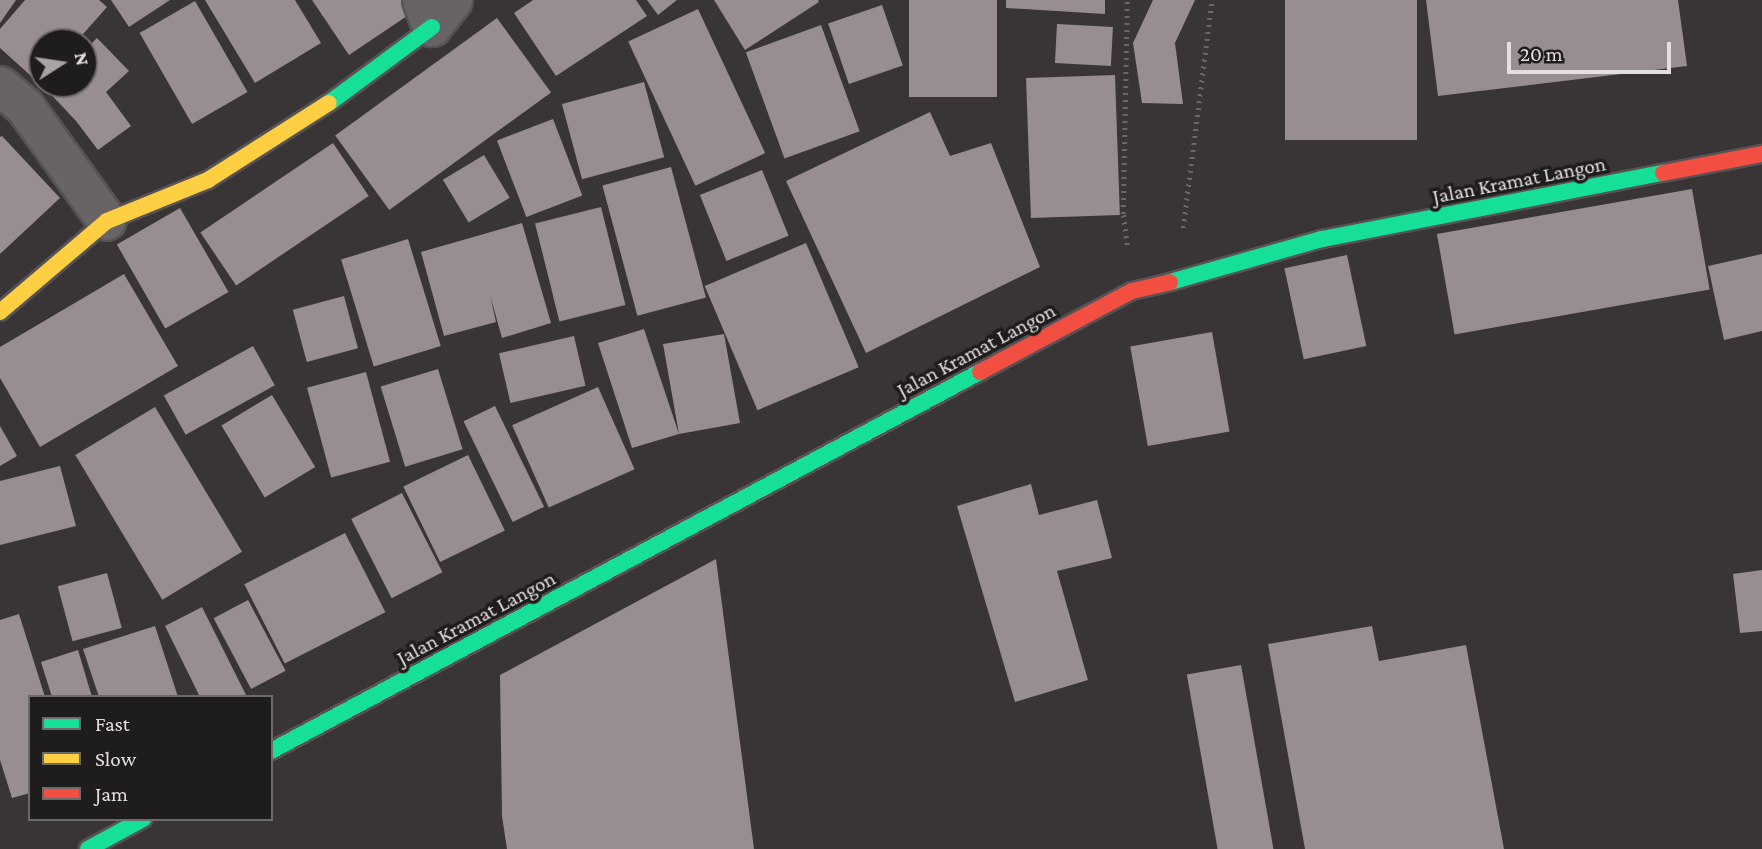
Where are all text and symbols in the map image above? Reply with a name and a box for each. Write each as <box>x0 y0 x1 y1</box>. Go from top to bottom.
north arrow <box>28 28 98 98</box>
scale bar <box>1510 28 1674 72</box>
text: 20 m <box>1520 42 1563 66</box>
text: N <box>70 50 94 67</box>
street label: Jalan Kramat Langon <box>1430 151 1608 209</box>
street label: Jalan Kramat Langon <box>892 298 1060 402</box>
street label: Jalan Kramat Langon <box>392 566 560 670</box>
legend <box>28 695 273 821</box>
text: Fast <box>95 712 130 736</box>
text: Slow <box>95 747 136 771</box>
text: Jam <box>95 782 128 806</box>

